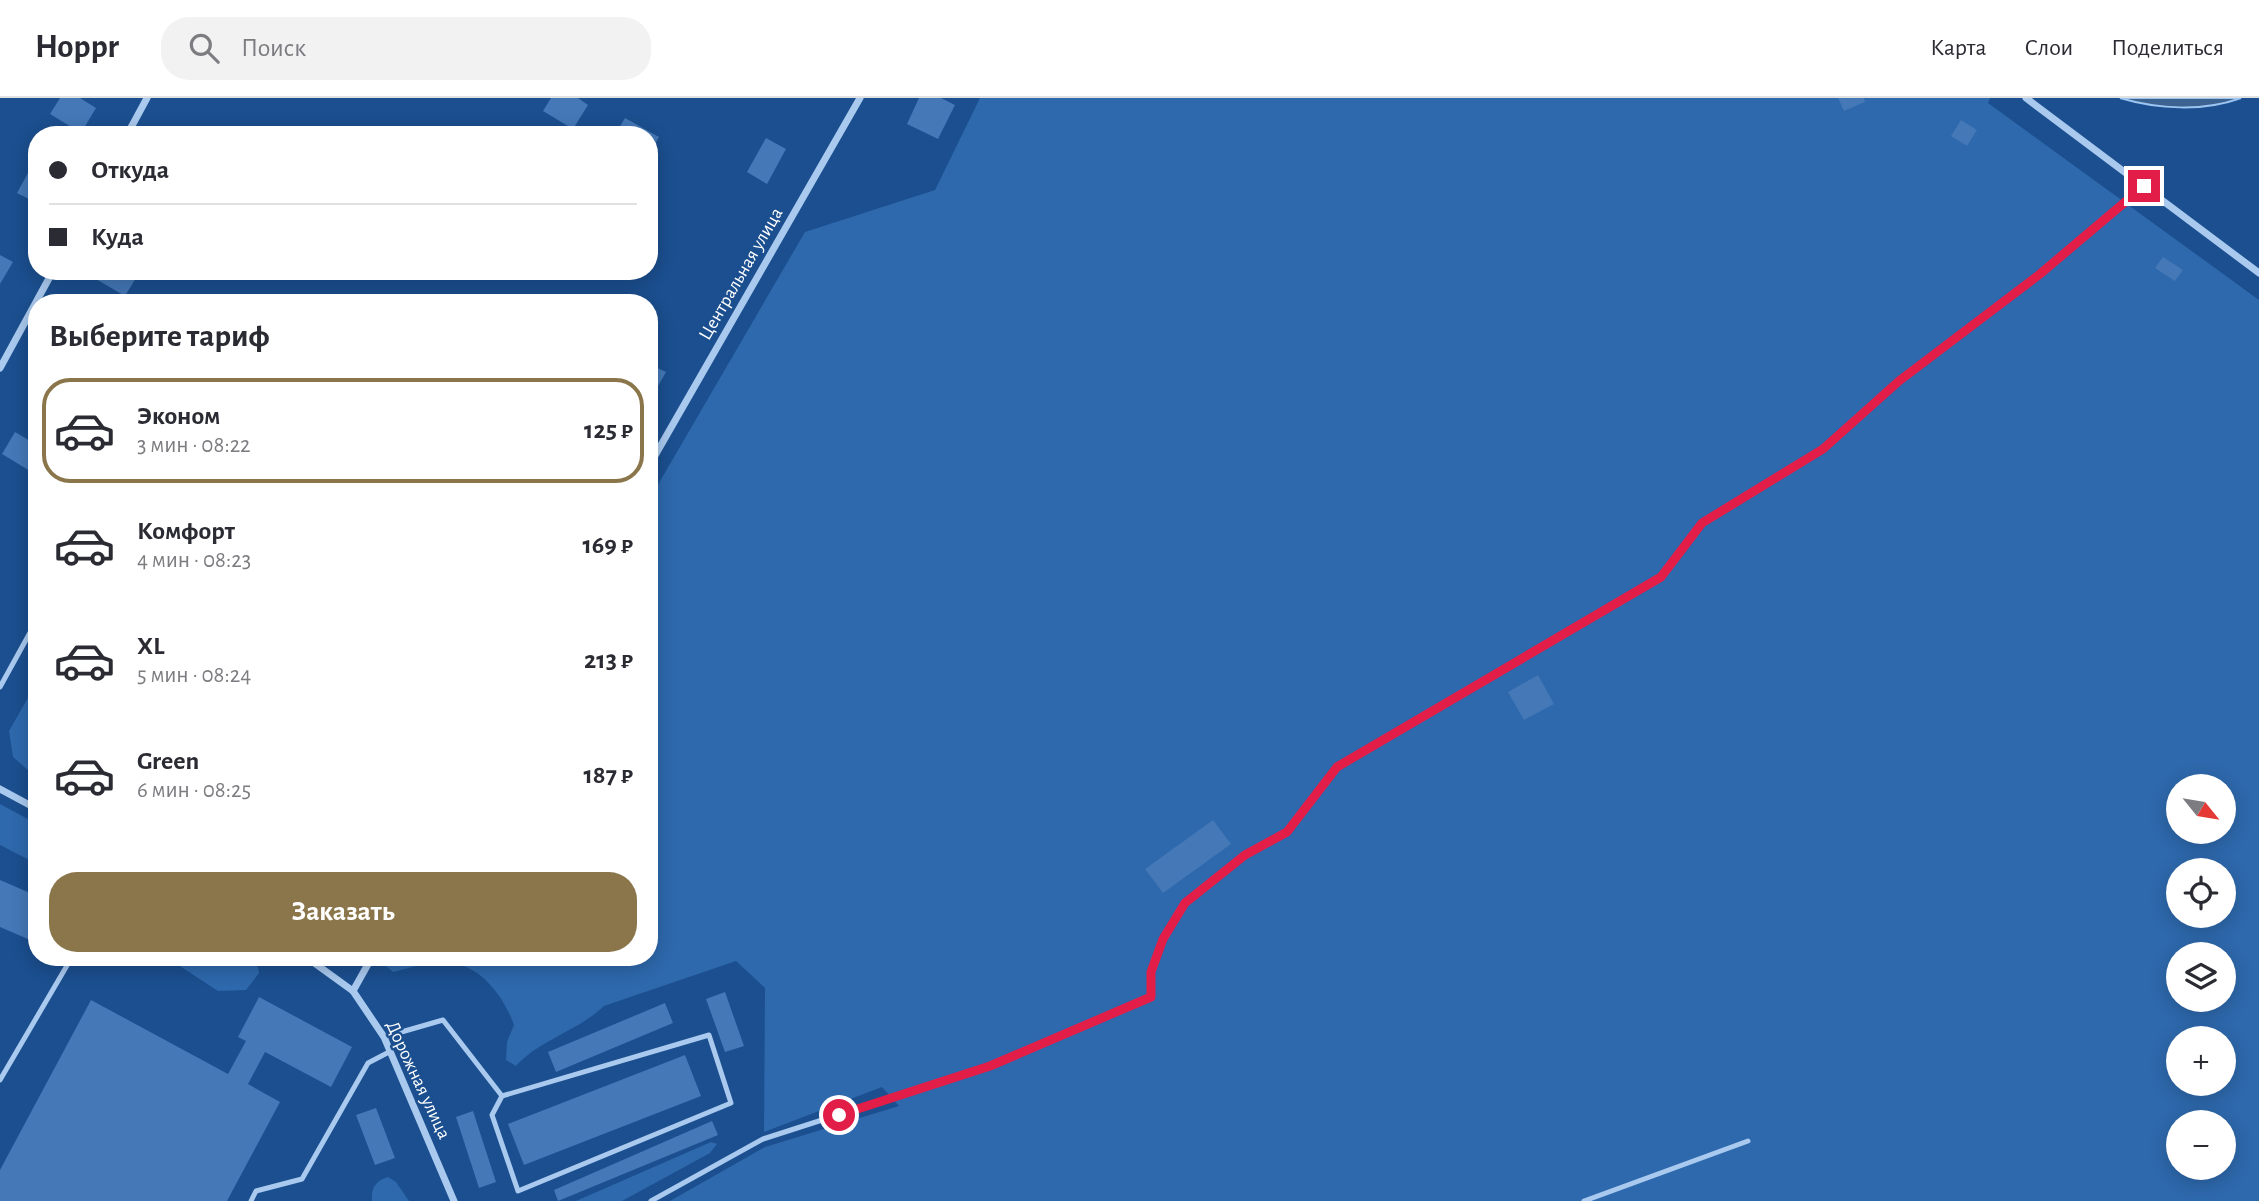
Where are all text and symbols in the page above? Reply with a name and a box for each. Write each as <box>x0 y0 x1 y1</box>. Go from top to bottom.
search box <box>161 17 651 80</box>
icon: search <box>185 29 223 67</box>
text: Hoppr <box>35 31 119 64</box>
text: Поиск <box>241 35 306 61</box>
text: Карта <box>1930 36 1986 60</box>
text: Слои <box>2024 36 2073 60</box>
text: Поделиться <box>2111 36 2224 60</box>
text: Откуда <box>91 157 169 183</box>
route end <box>2128 170 2160 202</box>
street label: Центральная улица <box>695 204 787 343</box>
text: Куда <box>91 224 144 250</box>
text: Выберите тариф <box>49 320 270 352</box>
icon: car <box>53 399 116 462</box>
text: Эконом <box>137 403 220 429</box>
text: 125 ₽ <box>584 417 633 443</box>
text: 3 мин · 08:22 <box>137 434 251 457</box>
icon: car <box>53 514 116 577</box>
text: Комфорт <box>137 518 235 544</box>
text: 169 ₽ <box>582 532 633 558</box>
text: 4 мин · 08:23 <box>137 549 251 572</box>
icon: car <box>53 629 116 692</box>
text: XL <box>137 633 164 659</box>
text: 213 ₽ <box>584 647 633 673</box>
text: 5 мин · 08:24 <box>137 664 251 687</box>
icon: car <box>53 744 116 807</box>
text: Green <box>137 748 199 774</box>
text: 187 ₽ <box>583 762 633 788</box>
north arrow <box>2166 774 2236 844</box>
map controls <box>2166 774 2236 1180</box>
text: 6 мин · 08:25 <box>137 779 251 802</box>
button: locate <box>2166 858 2236 928</box>
button: Заказать <box>49 872 637 952</box>
button: layers <box>2166 942 2236 1012</box>
street label: Дорожная улица <box>382 1018 454 1142</box>
button: + <box>2166 1026 2236 1096</box>
route start <box>823 1099 855 1131</box>
button: − <box>2166 1110 2236 1180</box>

